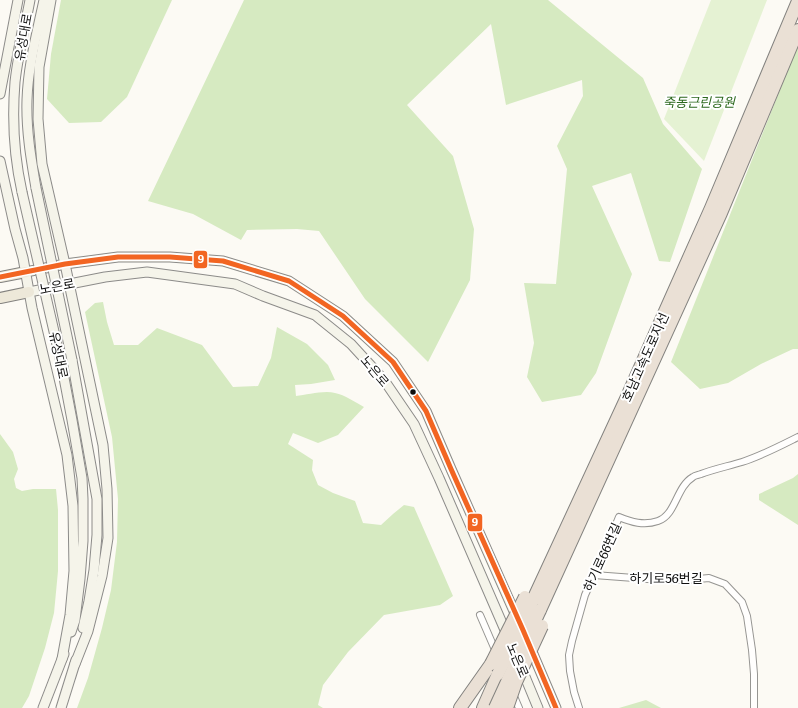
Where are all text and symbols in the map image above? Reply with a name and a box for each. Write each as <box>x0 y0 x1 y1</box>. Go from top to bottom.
street label: 유성대로 <box>9 12 36 62</box>
park label: 죽동근린공원 <box>663 92 736 111</box>
line badge: 9 <box>193 250 208 269</box>
text: 9 <box>198 250 204 266</box>
street label: 노은로 <box>37 273 76 298</box>
street label: 호남고속도로지선 <box>616 309 673 404</box>
street label: 유성대로 <box>45 330 74 380</box>
street label: 노은로 <box>357 351 394 391</box>
unlabelled marker <box>408 387 418 397</box>
line badge: 9 <box>467 513 483 532</box>
text: 9 <box>472 513 478 529</box>
street label: 하기로66번길 <box>578 519 625 594</box>
street label: 하기로56번길 <box>629 568 703 587</box>
street label: 노은로 <box>503 640 534 680</box>

